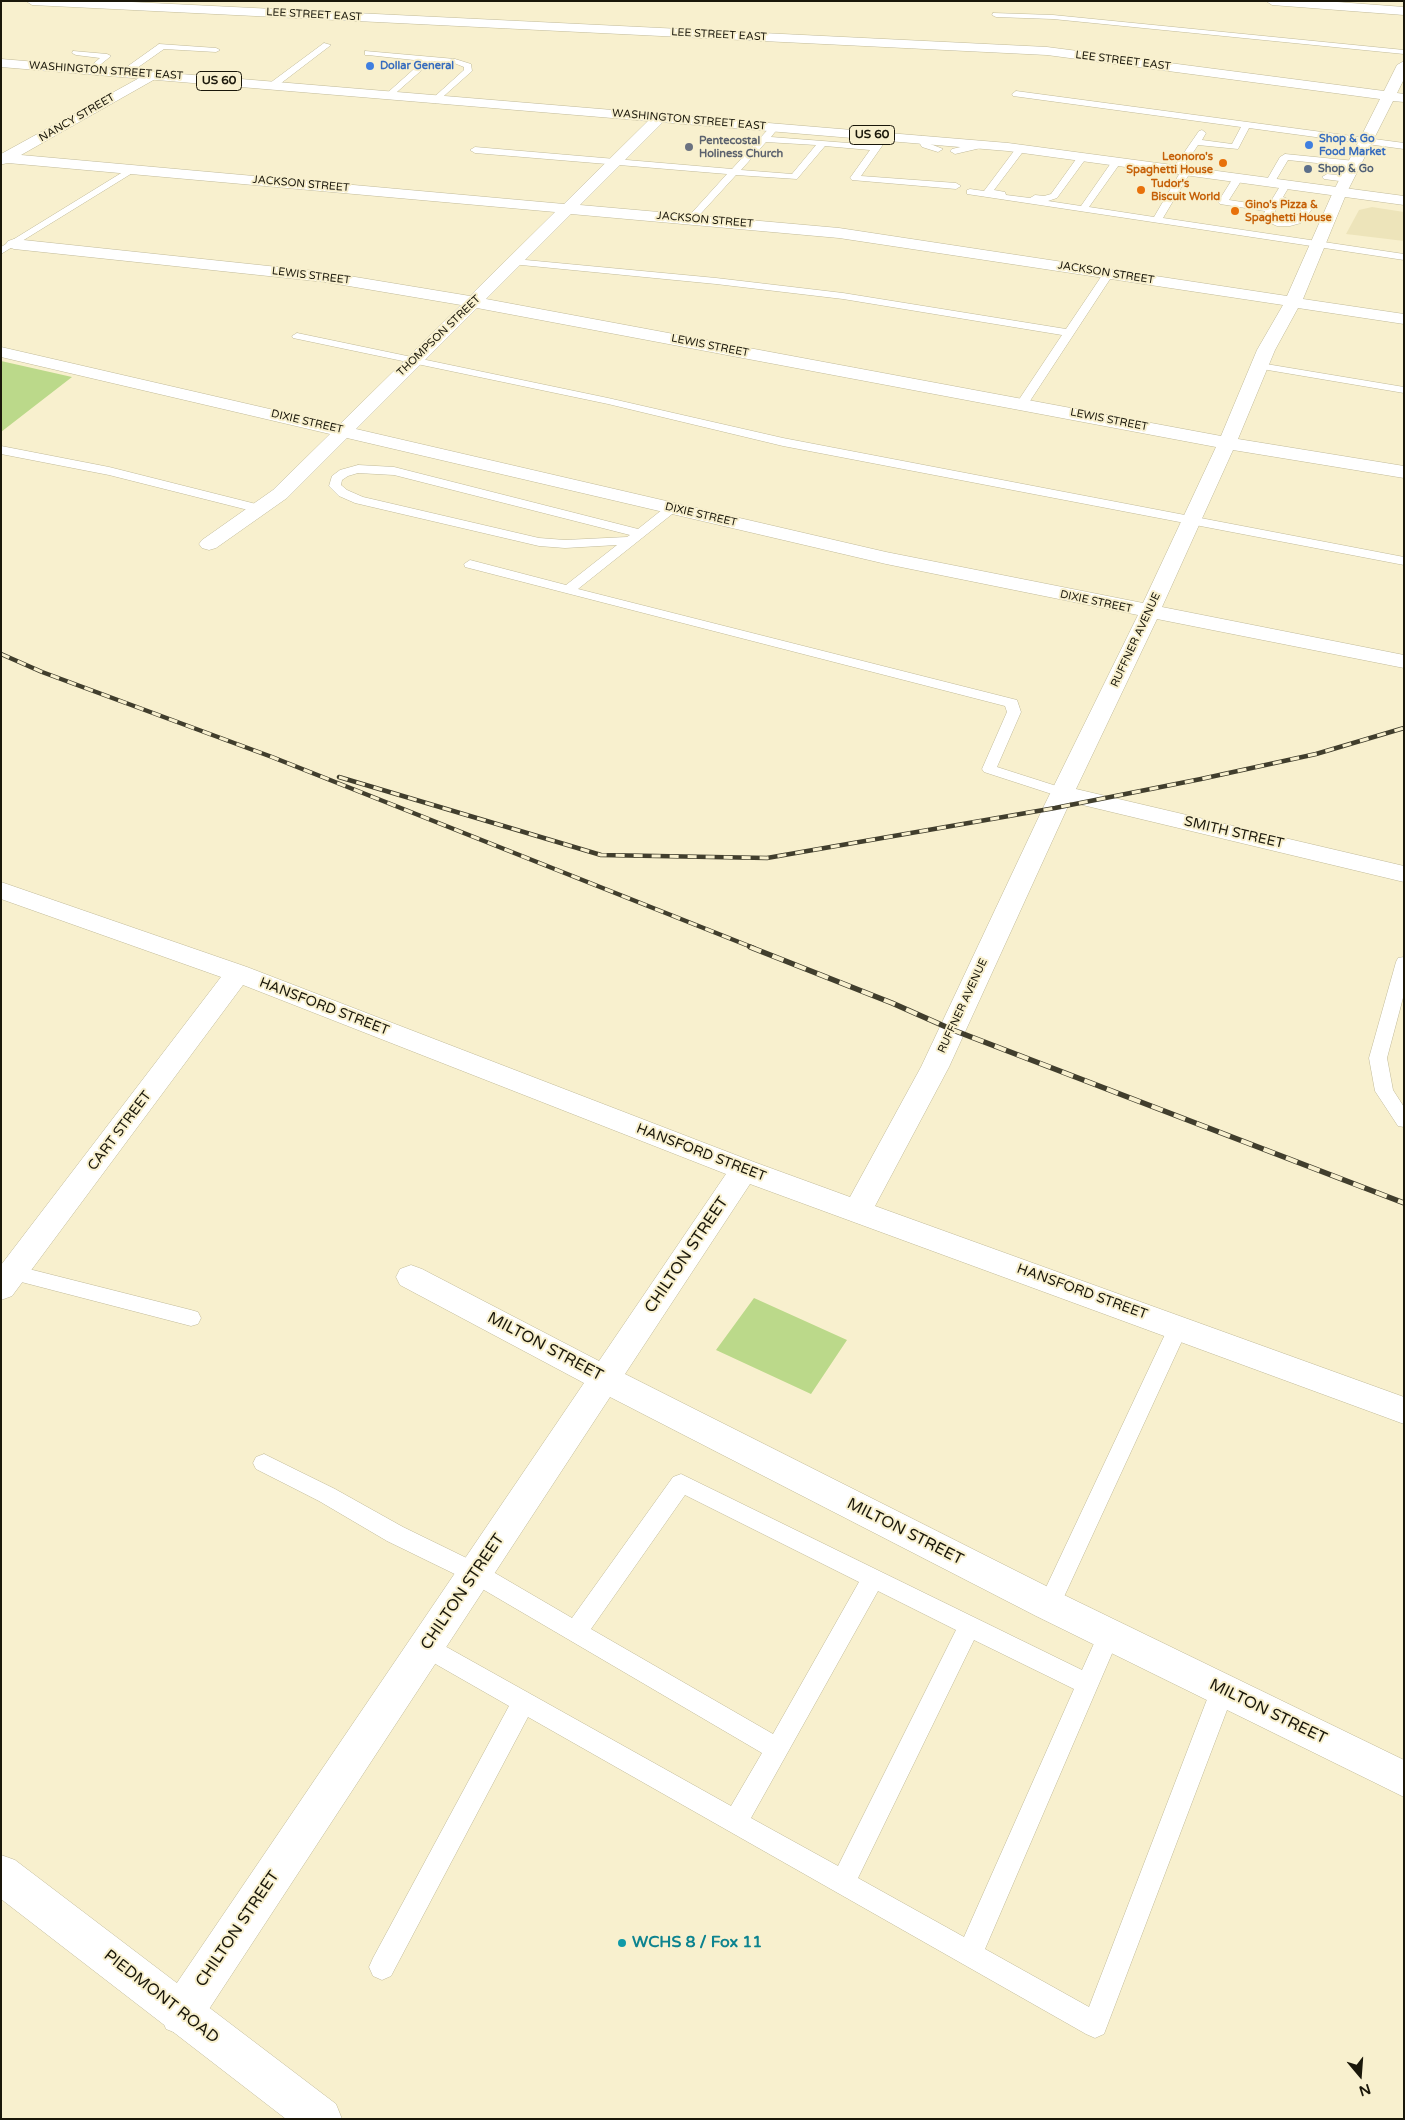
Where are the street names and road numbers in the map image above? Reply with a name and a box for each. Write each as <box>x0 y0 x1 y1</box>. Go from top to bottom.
street label: LEE STREET EAST <box>266 6 362 24</box>
street label: LEE STREET EAST <box>671 26 767 44</box>
street label: LEE STREET EAST <box>1075 49 1171 73</box>
street label: WASHINGTON STREET EAST <box>28 59 184 83</box>
road number: US 60 <box>196 72 242 90</box>
street label: NANCY STREET <box>37 91 117 145</box>
street label: WASHINGTON STREET EAST <box>611 107 767 133</box>
road number: US 60 <box>850 126 894 144</box>
street label: JACKSON STREET <box>252 173 350 195</box>
street label: JACKSON STREET <box>656 209 754 231</box>
street label: JACKSON STREET <box>1057 259 1155 287</box>
street label: LEWIS STREET <box>271 265 351 287</box>
street label: THOMPSON STREET <box>394 293 484 379</box>
street label: LEWIS STREET <box>670 332 750 360</box>
street label: LEWIS STREET <box>1069 406 1149 434</box>
street label: DIXIE STREET <box>270 407 344 437</box>
street label: DIXIE STREET <box>664 500 738 530</box>
street label: DIXIE STREET <box>1059 588 1133 616</box>
street label: RUFFNER AVENUE <box>1108 591 1164 689</box>
street label: SMITH STREET <box>1182 813 1286 853</box>
street label: RUFFNER AVENUE <box>935 957 991 1055</box>
street label: HANSFORD STREET <box>257 975 391 1039</box>
street label: CART STREET <box>85 1088 155 1174</box>
street label: HANSFORD STREET <box>634 1121 768 1185</box>
street label: CHILTON STREET <box>641 1193 733 1317</box>
street label: HANSFORD STREET <box>1014 1261 1150 1323</box>
street label: MILTON STREET <box>484 1308 606 1386</box>
street label: MILTON STREET <box>844 1494 966 1570</box>
street label: CHILTON STREET <box>417 1530 509 1654</box>
street label: MILTON STREET <box>1206 1675 1330 1749</box>
street label: CHILTON STREET <box>192 1867 284 1991</box>
street label: PIEDMONT ROAD <box>100 1946 222 2048</box>

